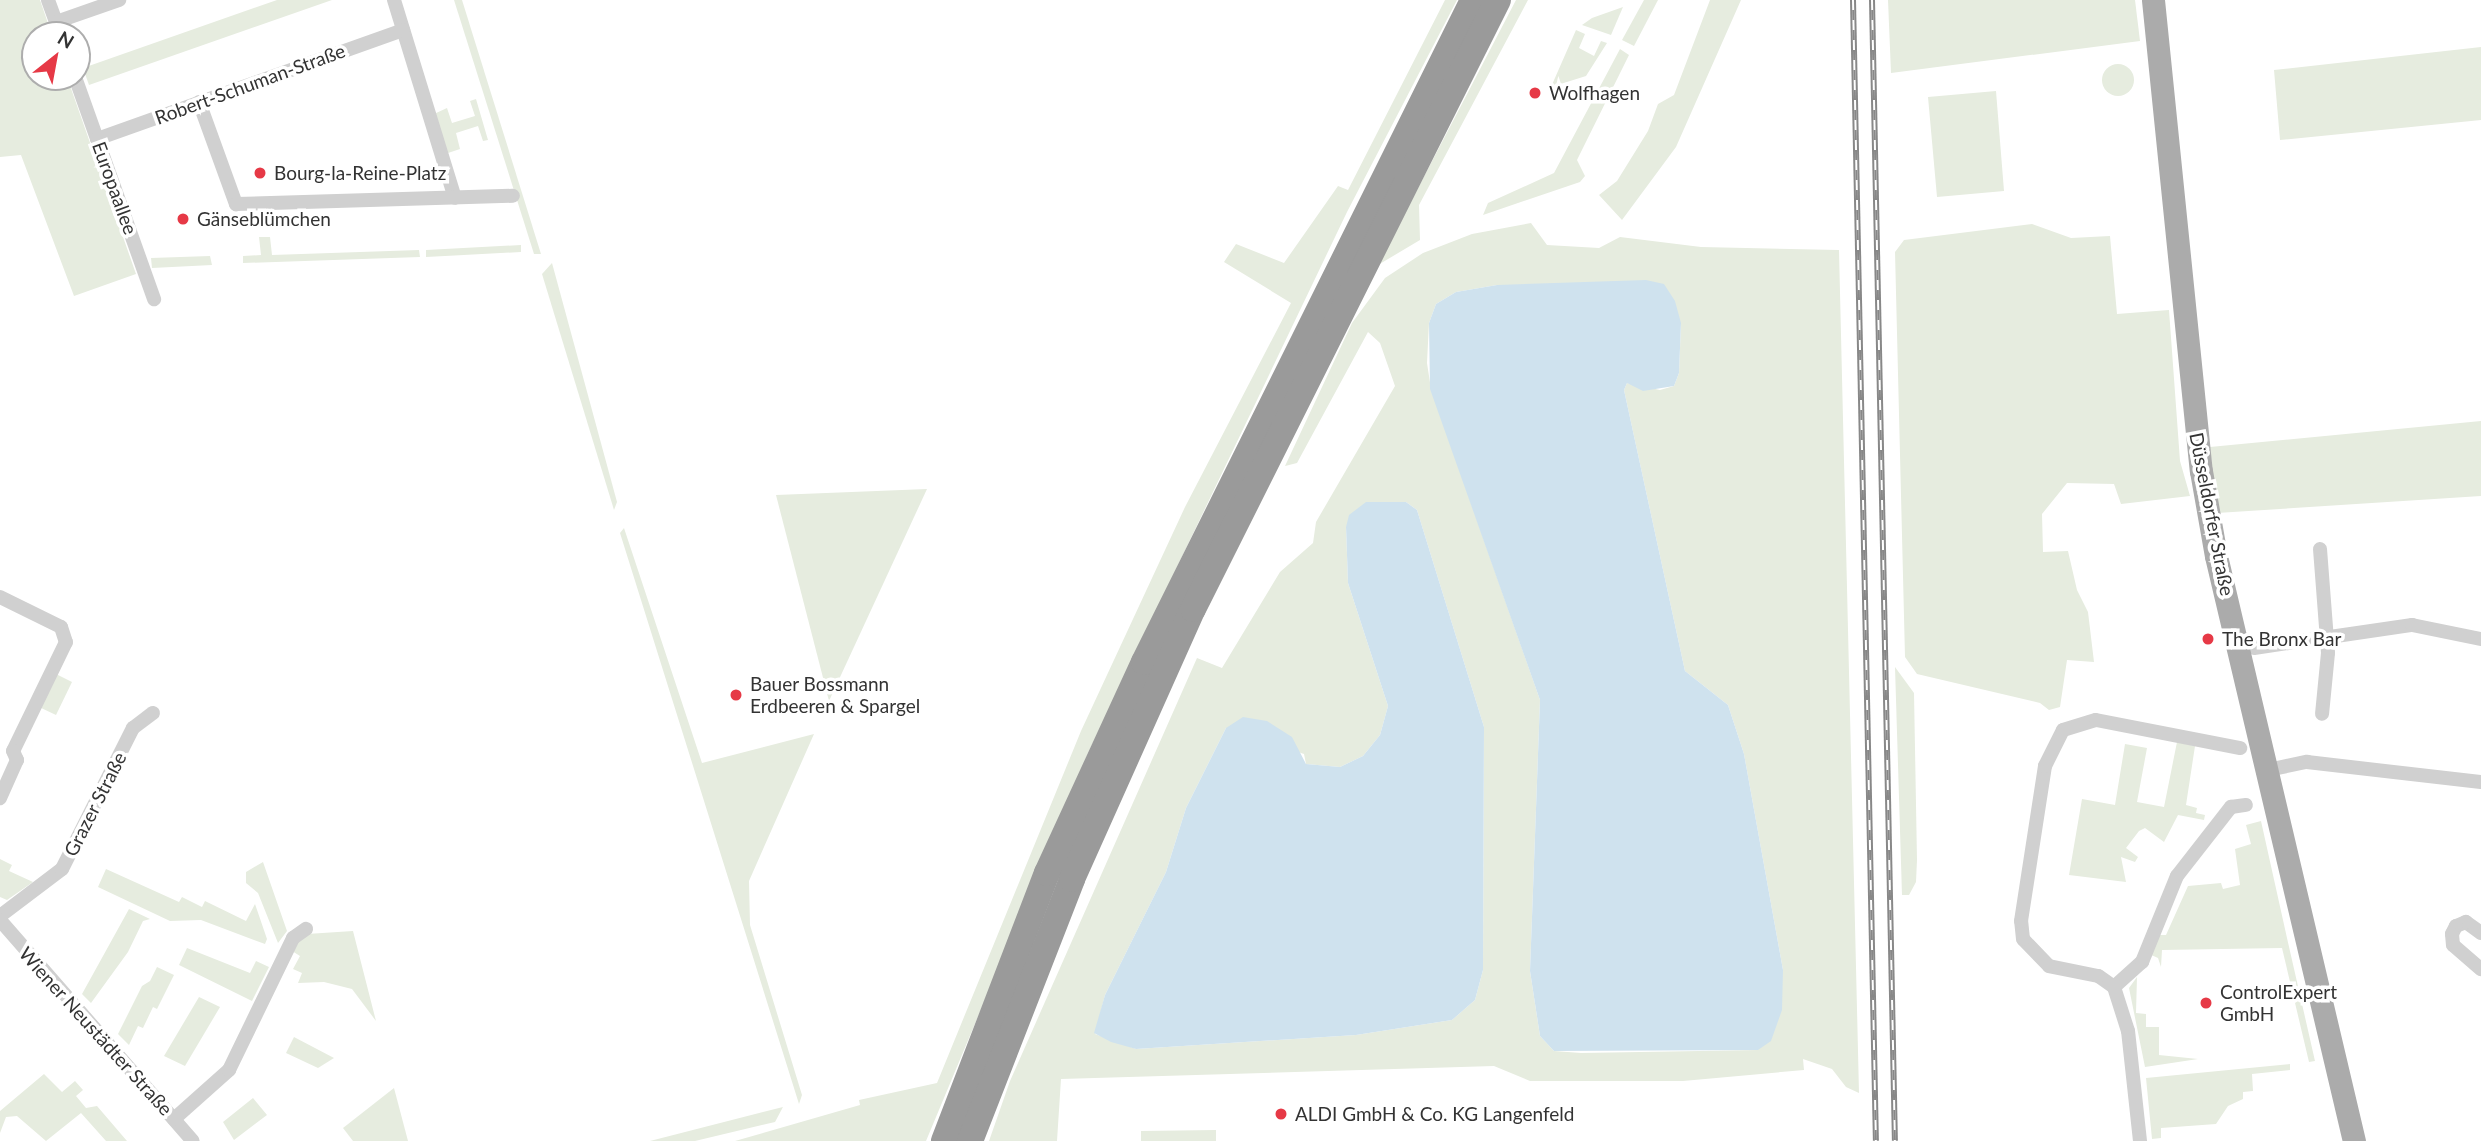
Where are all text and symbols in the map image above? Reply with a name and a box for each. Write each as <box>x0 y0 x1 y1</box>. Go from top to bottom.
north arrow <box>21 21 91 91</box>
text: N <box>54 26 78 53</box>
street label: Robert-Schuman-Straße <box>152 39 348 129</box>
place label: Wolfhagen <box>1549 82 1640 104</box>
marker: Wolfhagen <box>1527 85 1543 101</box>
street label: Europaallee <box>88 139 142 237</box>
place label: Bourg-la-Reine-Platz <box>274 162 446 184</box>
marker: Bourg-la-Reine-Platz <box>252 165 268 181</box>
place label: Gänseblümchen <box>197 208 331 230</box>
marker: Gänseblümchen <box>175 211 191 227</box>
street label: Düsseldorfer Straße <box>2185 430 2239 598</box>
place label: The Bronx Bar <box>2222 628 2341 650</box>
marker: The Bronx Bar <box>2200 631 2216 647</box>
place label: Bauer Bossmann Erdbeeren & Spargel <box>750 673 920 717</box>
marker: Bauer Bossmann Erdbeeren & Spargel <box>728 687 744 703</box>
street label: Grazer Straße <box>59 748 131 860</box>
street label: Wiener Neustädter Straße <box>14 942 178 1120</box>
place label: ControlExpert GmbH <box>2220 981 2337 1025</box>
marker: ControlExpert GmbH <box>2198 995 2214 1011</box>
place label: ALDI GmbH & Co. KG Langenfeld <box>1295 1103 1574 1125</box>
marker: ALDI GmbH & Co. KG Langenfeld <box>1273 1106 1289 1122</box>

